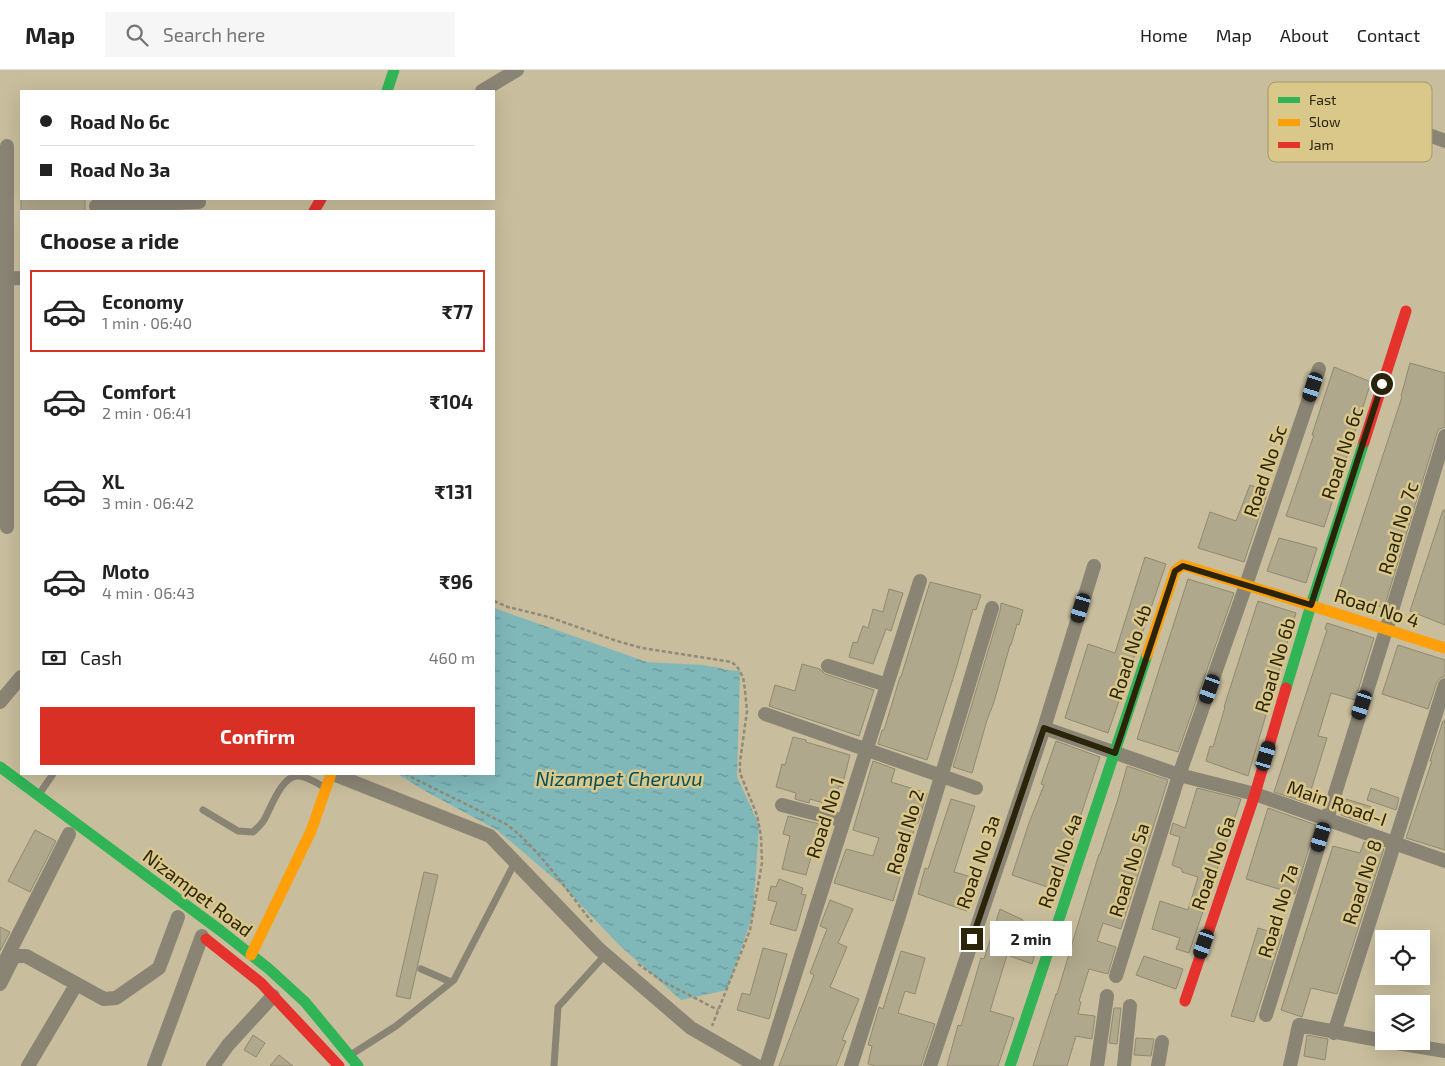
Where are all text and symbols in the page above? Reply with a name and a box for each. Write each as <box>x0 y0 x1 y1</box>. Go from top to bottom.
search box <box>105 12 455 57</box>
text: Map <box>25 20 75 49</box>
icon: search <box>123 21 151 49</box>
text: Search here <box>163 23 265 46</box>
text: Home <box>1140 24 1188 46</box>
text: Map <box>1216 24 1252 46</box>
text: About <box>1280 24 1329 46</box>
text: Contact <box>1357 24 1420 46</box>
legend <box>1268 82 1432 162</box>
text: Fast <box>1309 91 1336 108</box>
text: Road No 6c <box>70 110 170 133</box>
text: Slow <box>1309 113 1341 130</box>
text: Jam <box>1309 136 1334 153</box>
text: Road No 3a <box>70 158 170 181</box>
text: Choose a ride <box>40 227 179 253</box>
icon: car <box>42 289 87 334</box>
text: Economy <box>102 290 184 313</box>
text: ₹77 <box>442 300 473 323</box>
text: 1 min · 06:40 <box>102 313 192 332</box>
car <box>1301 370 1324 404</box>
route start <box>1371 373 1393 395</box>
icon: car <box>42 379 87 424</box>
text: Comfort <box>102 380 176 403</box>
text: ₹104 <box>429 390 473 413</box>
text: 2 min · 06:41 <box>102 403 192 422</box>
street label: Road No 6c <box>1316 403 1367 502</box>
street label: Road No 5c <box>1238 422 1291 520</box>
icon: car <box>42 469 87 514</box>
text: XL <box>102 470 124 493</box>
street label: Road No 7c <box>1373 479 1422 577</box>
text: ₹131 <box>435 480 473 503</box>
text: 3 min · 06:42 <box>102 493 194 512</box>
icon: car <box>42 559 87 604</box>
text: Moto <box>102 560 150 583</box>
text: ₹96 <box>439 570 473 593</box>
text: 4 min · 06:43 <box>102 583 195 602</box>
street label: Road No 4 <box>1332 583 1423 632</box>
car <box>1069 591 1092 625</box>
street label: Road No 4b <box>1103 601 1156 702</box>
street label: Road No 6b <box>1249 615 1300 715</box>
icon: cash <box>40 644 68 672</box>
text: Cash <box>80 646 122 669</box>
text: 460 m <box>429 648 475 667</box>
car <box>1197 672 1222 706</box>
car <box>1350 688 1373 722</box>
button: Confirm <box>40 707 475 765</box>
car <box>1254 739 1277 773</box>
water label: Nizampet Cheruvu <box>535 766 703 790</box>
street label: Road No 1 <box>801 774 848 861</box>
street label: Main Road-I <box>1284 775 1390 830</box>
street label: Road No 2 <box>881 787 928 877</box>
street label: Road No 4a <box>1033 811 1086 911</box>
street label: Road No 3a <box>951 812 1004 912</box>
street label: Road No 6a <box>1186 813 1239 913</box>
street label: Road No 5a <box>1103 820 1154 920</box>
car <box>1309 820 1332 854</box>
street label: Road No 8 <box>1337 836 1386 927</box>
street label: Nizampet Road <box>139 844 258 941</box>
street label: Road No 7a <box>1252 861 1303 960</box>
callout: 2 min <box>990 922 1072 956</box>
car <box>1192 927 1215 961</box>
route end <box>961 928 983 950</box>
text: 2 min <box>1011 929 1051 948</box>
map controls <box>1375 930 1430 1050</box>
button: locate <box>1375 930 1430 985</box>
button: layers <box>1375 995 1430 1050</box>

